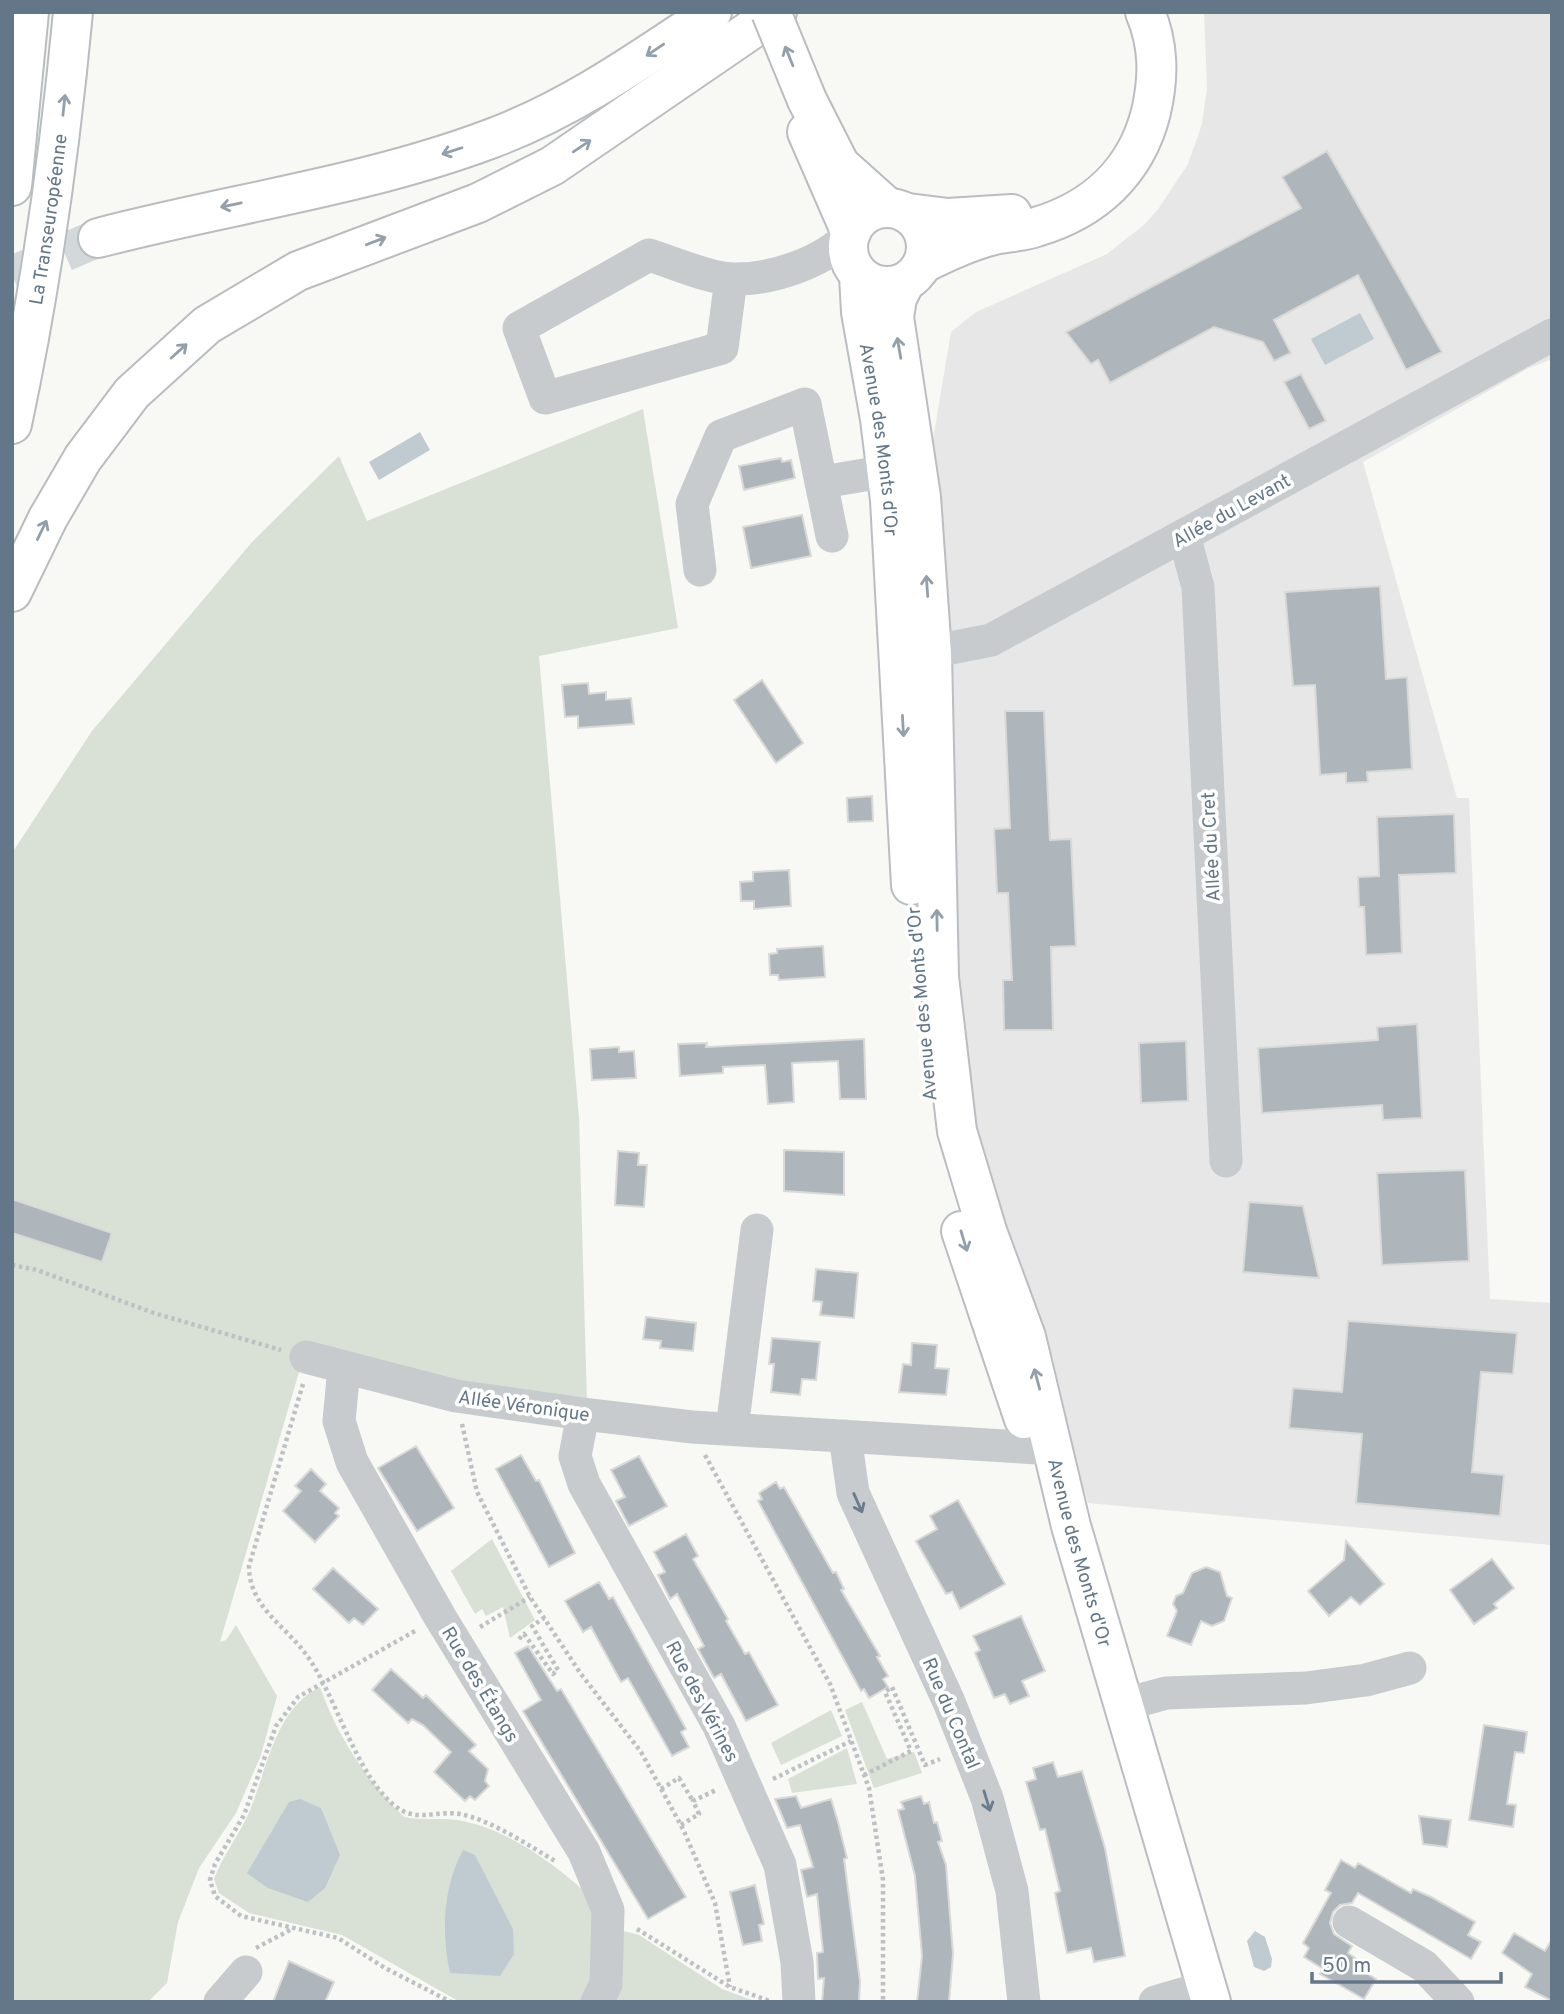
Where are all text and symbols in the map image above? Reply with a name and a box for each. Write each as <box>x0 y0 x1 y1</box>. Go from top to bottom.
one-way arrow <box>646 43 665 57</box>
one-way arrow <box>781 46 794 68</box>
one-way arrow <box>58 94 71 116</box>
street label: La Transeuropéenne <box>25 132 74 307</box>
one-way arrow <box>571 139 591 153</box>
one-way arrow <box>442 146 464 159</box>
one-way arrow <box>220 198 243 212</box>
one-way arrow <box>365 234 387 247</box>
one-way arrow <box>892 337 906 359</box>
street label: Avenue des Monts d'Or <box>853 341 902 537</box>
one-way arrow <box>170 342 187 359</box>
street label: Allée du Levant <box>1169 469 1295 554</box>
one-way arrow <box>36 520 49 541</box>
one-way arrow <box>920 575 933 598</box>
one-way arrow <box>897 714 910 737</box>
street label: Allée du Cret <box>1197 791 1227 902</box>
street label: Avenue des Monts d'Or <box>902 905 943 1102</box>
one-way arrow <box>931 909 944 932</box>
one-way arrow <box>959 1230 972 1252</box>
one-way arrow <box>1030 1368 1043 1390</box>
street label: Allée Véronique <box>457 1386 591 1428</box>
street label: Avenue des Monts d'Or <box>1041 1456 1116 1651</box>
one-way arrow <box>852 1491 865 1513</box>
street label: Rue des Étangs <box>435 1622 524 1747</box>
street label: Rue des Vérines <box>659 1637 743 1767</box>
street label: Rue du Contal <box>916 1654 984 1773</box>
one-way arrow <box>981 1790 994 1812</box>
scale bar <box>1312 1940 1501 1984</box>
text: 50 m <box>1322 1953 1371 1980</box>

